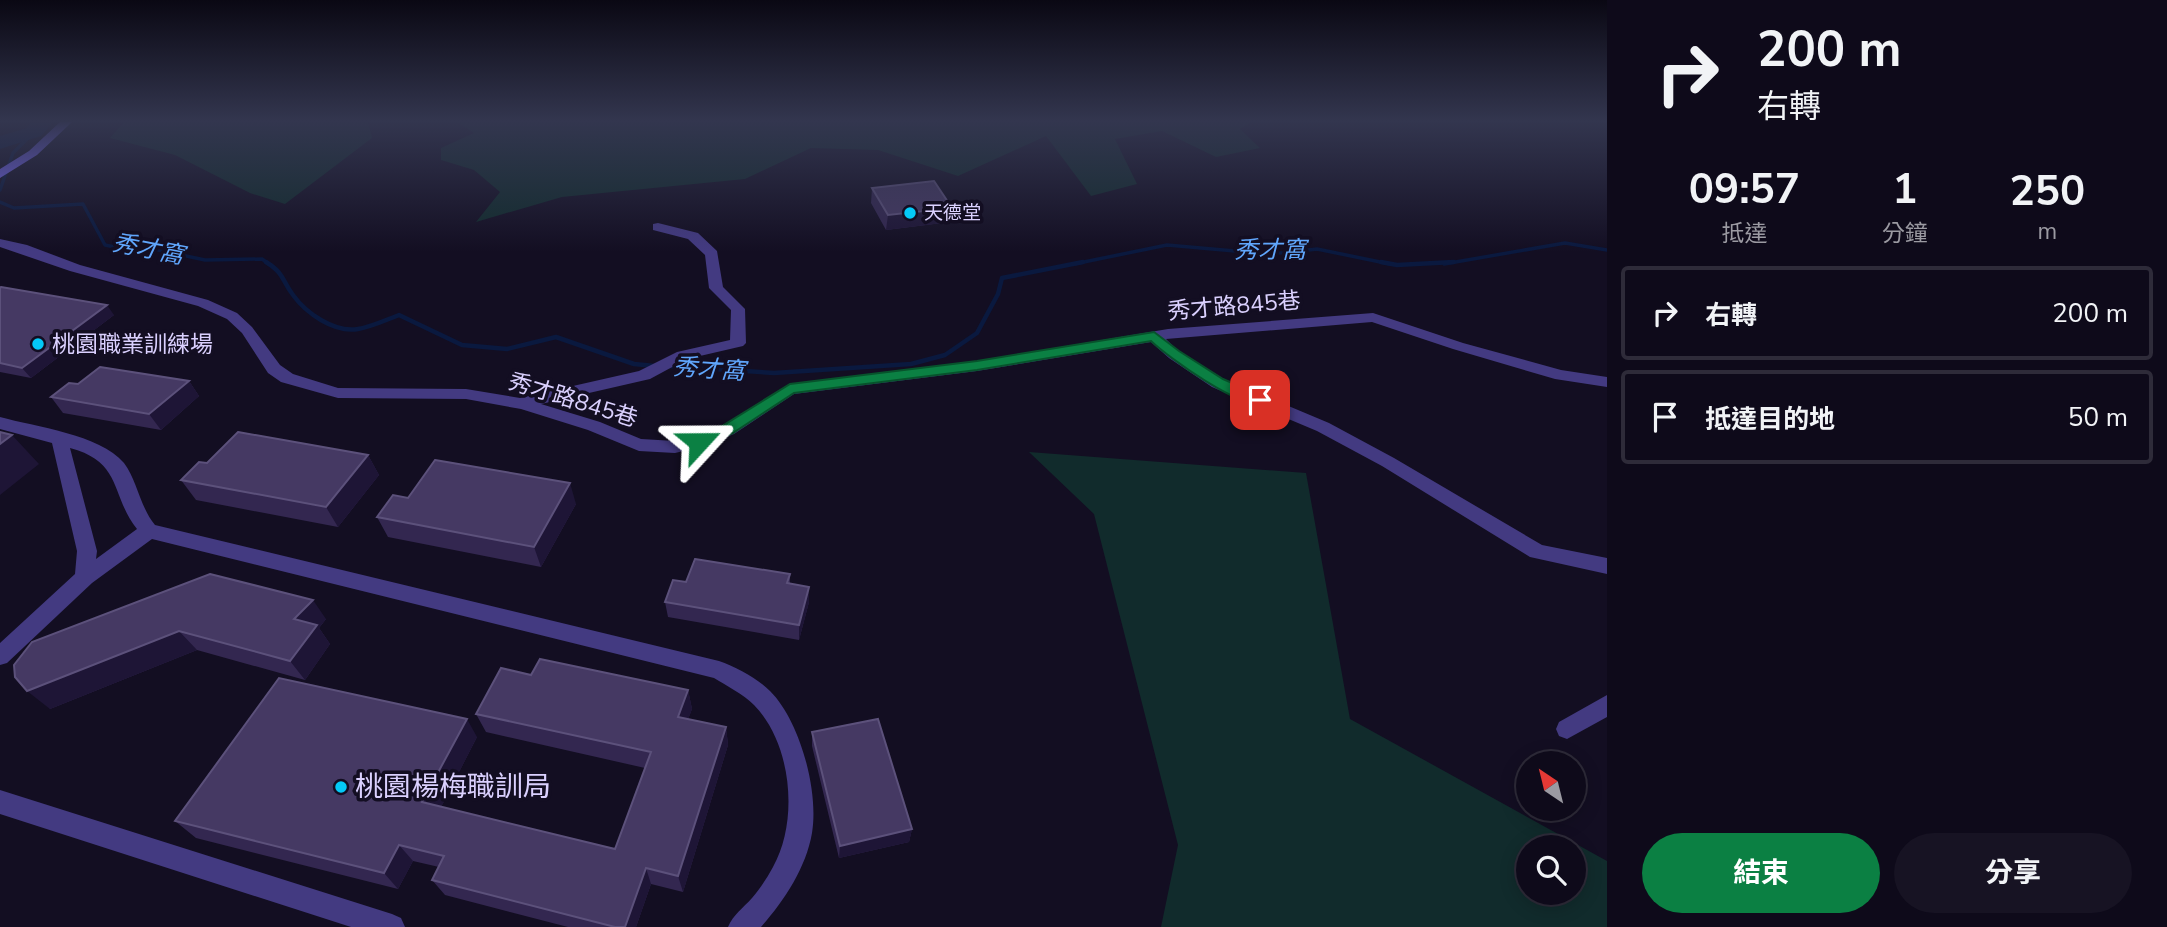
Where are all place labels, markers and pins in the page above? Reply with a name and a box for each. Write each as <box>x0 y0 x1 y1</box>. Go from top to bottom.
place label: 天德堂 <box>924 200 981 226</box>
marker: 天德堂 <box>902 205 918 221</box>
place label: 桃園職業訓練場 <box>52 329 213 360</box>
marker: 桃園職業訓練場 <box>30 336 46 352</box>
pin <box>1230 370 1290 430</box>
place label: 桃園楊梅職訓局 <box>355 768 551 806</box>
marker: 桃園楊梅職訓局 <box>333 779 349 795</box>

